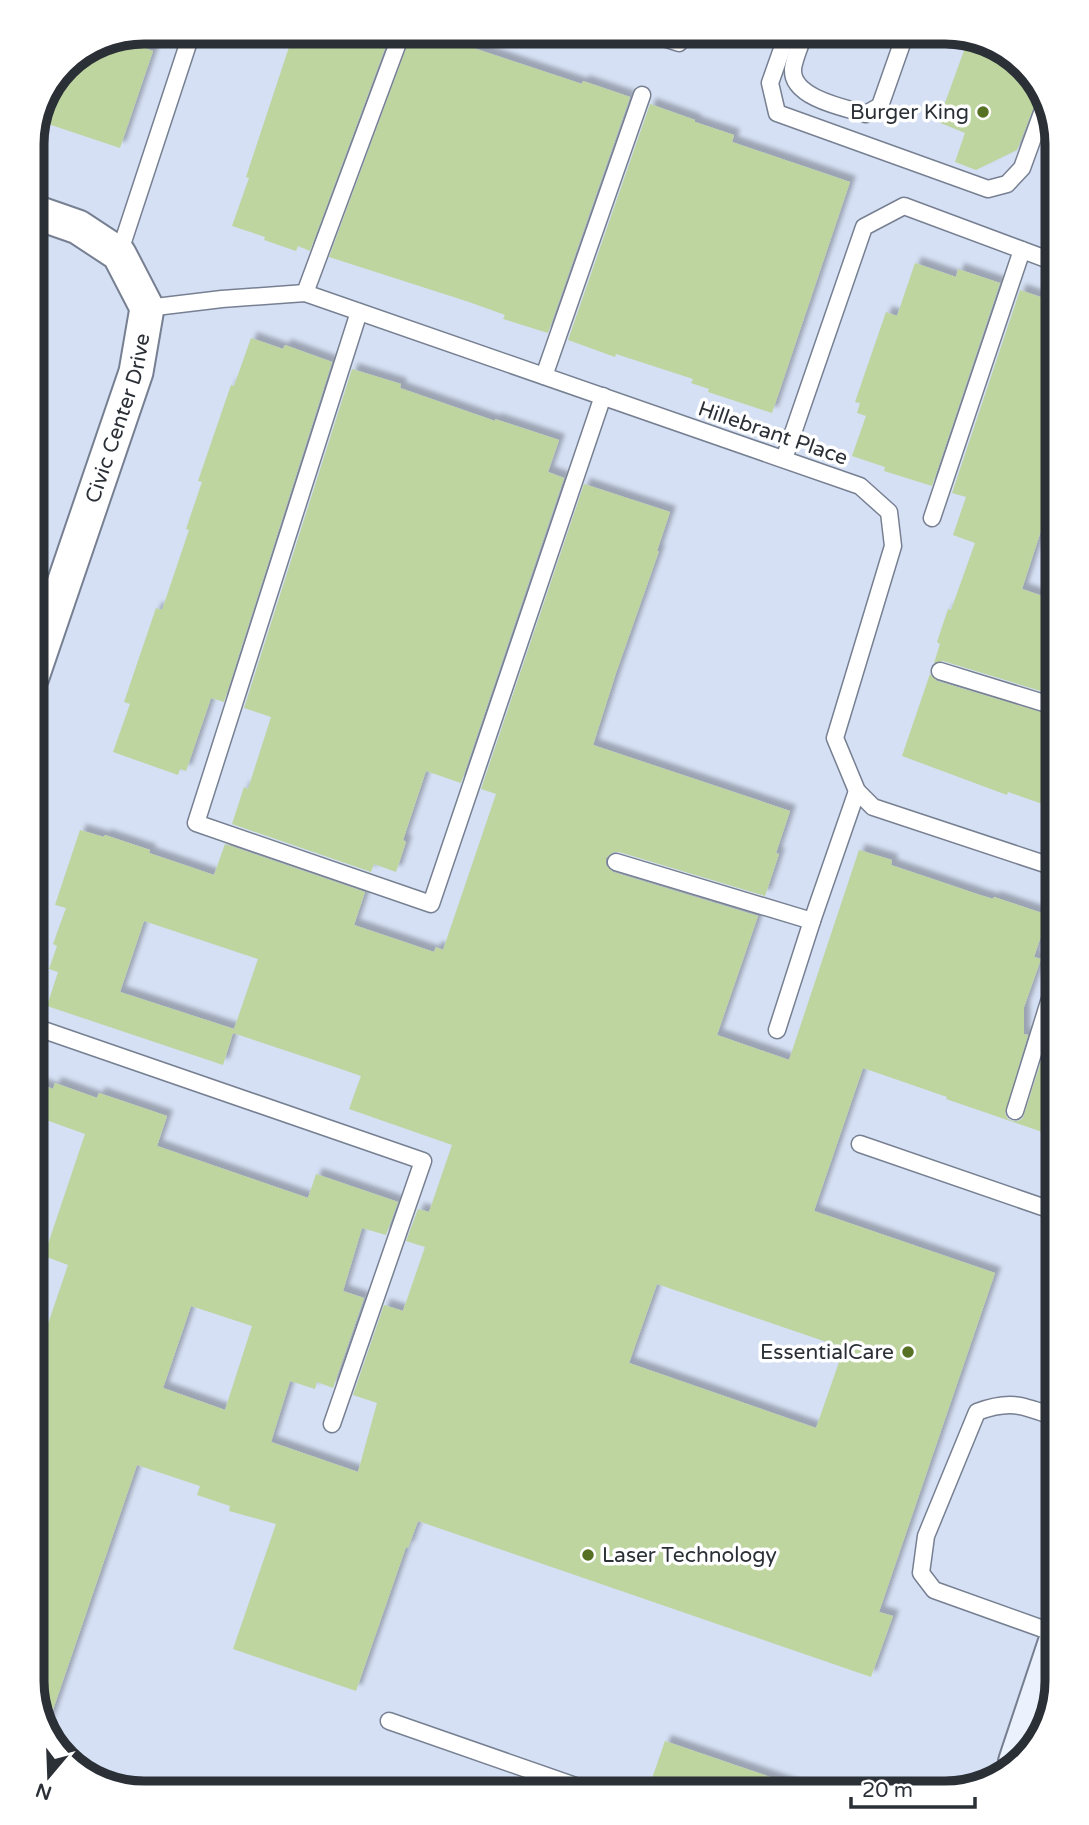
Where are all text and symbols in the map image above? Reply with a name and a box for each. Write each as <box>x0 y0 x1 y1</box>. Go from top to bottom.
place label: Burger King <box>850 100 969 125</box>
marker: Burger King <box>975 104 991 120</box>
street label: Civic Center Drive <box>80 331 155 506</box>
street label: Hillebrant Place <box>695 396 851 471</box>
place label: EssentialCare <box>760 1340 894 1365</box>
marker: EssentialCare <box>900 1344 916 1360</box>
place label: Laser Technology <box>602 1543 777 1568</box>
marker: Laser Technology <box>580 1547 596 1563</box>
north arrow <box>14 1741 84 1811</box>
scale bar <box>851 1766 975 1810</box>
text: N <box>33 1778 55 1804</box>
text: 20 m <box>862 1778 913 1803</box>

